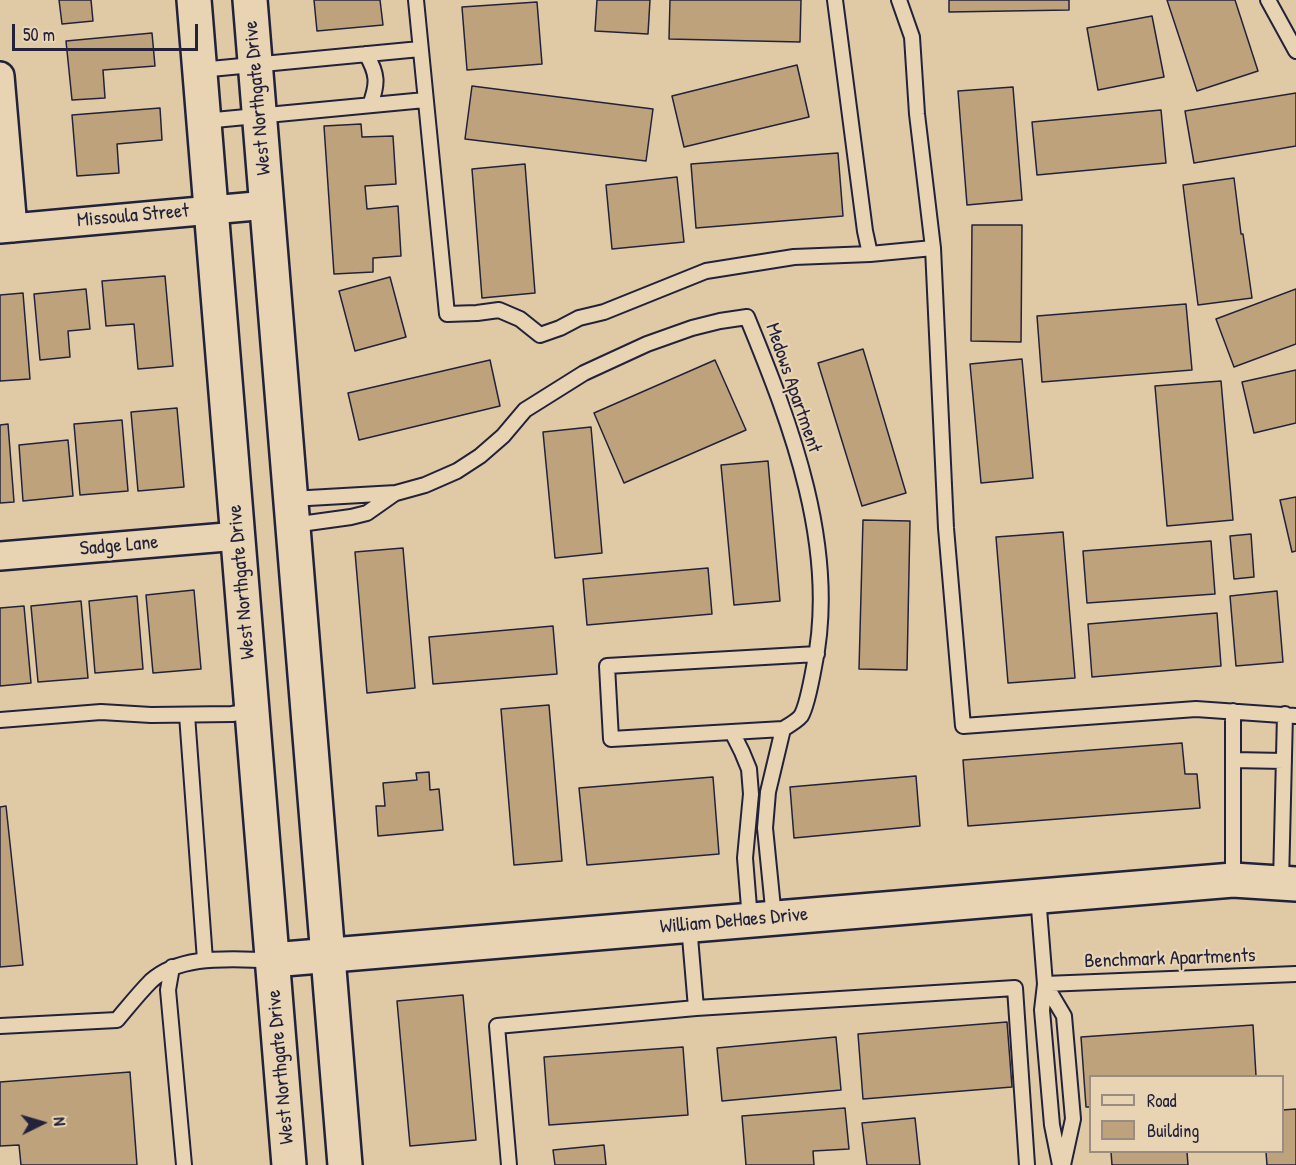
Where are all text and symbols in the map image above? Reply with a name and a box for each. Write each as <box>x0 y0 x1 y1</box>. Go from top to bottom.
scale bar <box>15 12 201 50</box>
street label: West Northgate Drive <box>239 20 277 176</box>
text: 50 m <box>23 22 55 47</box>
street label: Missoula Street <box>76 199 190 233</box>
street label: Medows Apartment <box>760 320 826 456</box>
street label: West Northgate Drive <box>223 504 261 660</box>
street label: Sadge Lane <box>79 531 159 561</box>
street label: William DeHaes Drive <box>659 903 809 939</box>
street label: Benchmark Apartments <box>1084 944 1256 974</box>
street label: West Northgate Drive <box>262 989 300 1145</box>
legend <box>1089 1075 1284 1153</box>
text: Road <box>1147 1088 1177 1113</box>
north arrow <box>12 1093 72 1153</box>
text: N <box>49 1116 71 1127</box>
text: Building <box>1147 1118 1199 1143</box>

